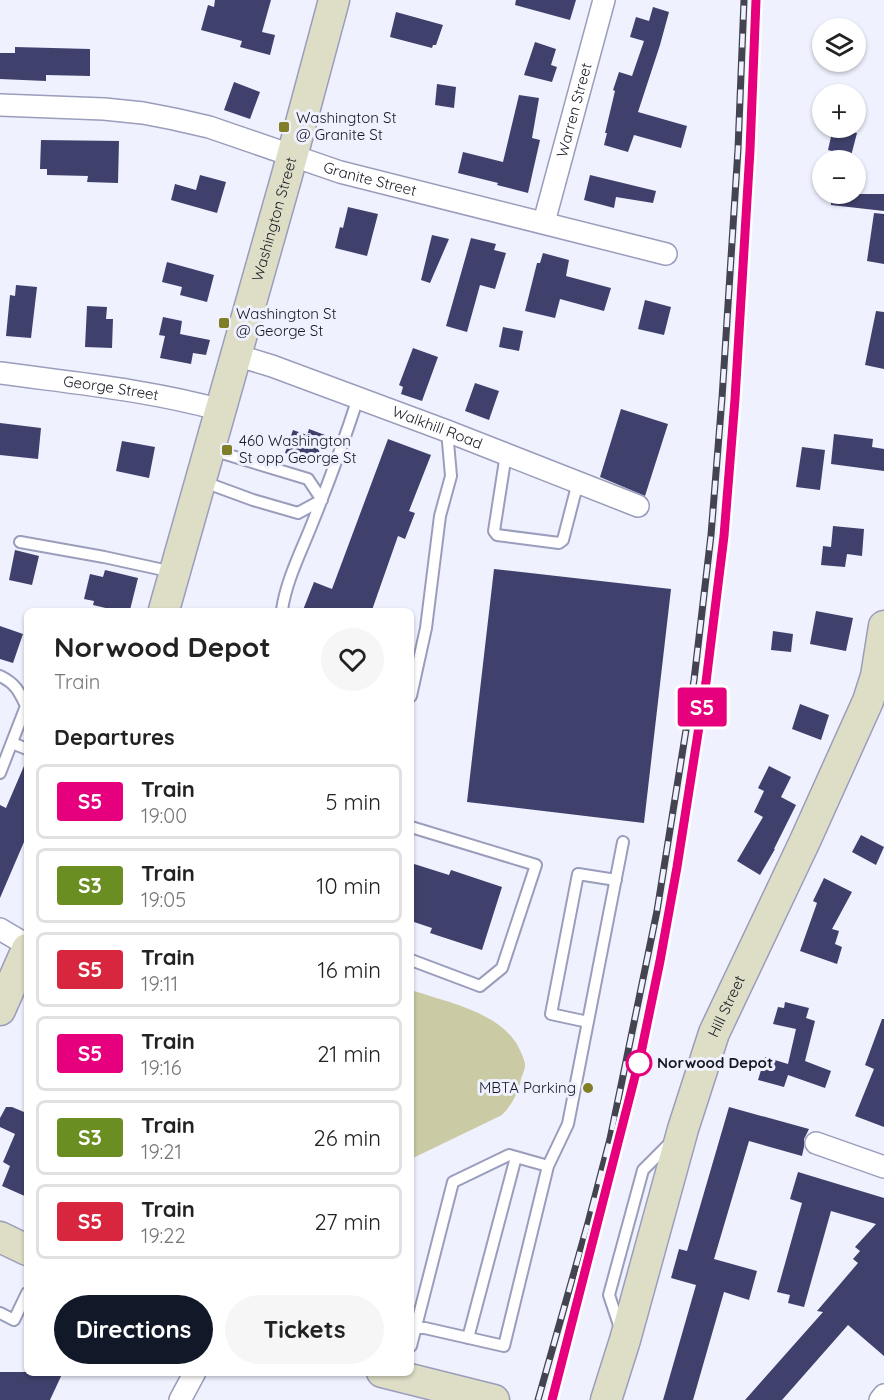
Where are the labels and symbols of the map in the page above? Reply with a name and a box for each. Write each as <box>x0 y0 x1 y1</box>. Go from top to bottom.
street label: Warren Street <box>552 61 596 159</box>
place label: Washington St @ Granite St <box>296 108 397 144</box>
marker: Washington St @ Granite St <box>277 120 291 134</box>
street label: Washington Street <box>247 155 300 283</box>
street label: Granite Street <box>321 157 419 200</box>
place label: Washington St @ George St <box>236 304 337 340</box>
marker: Washington St @ George St <box>217 316 231 330</box>
street label: George Street <box>62 371 160 404</box>
street label: Walkhill Road <box>390 402 485 453</box>
place label: 460 Washington St opp George St <box>239 431 357 467</box>
marker: 460 Washington St opp George St <box>220 443 234 457</box>
line badge: S5 <box>675 688 729 726</box>
street label: Hill Street <box>703 972 749 1040</box>
marker: Norwood Depot <box>626 1050 652 1076</box>
place label: Norwood Depot <box>657 1053 773 1072</box>
place label: MBTA Parking <box>479 1078 576 1097</box>
marker: MBTA Parking <box>581 1081 595 1095</box>

